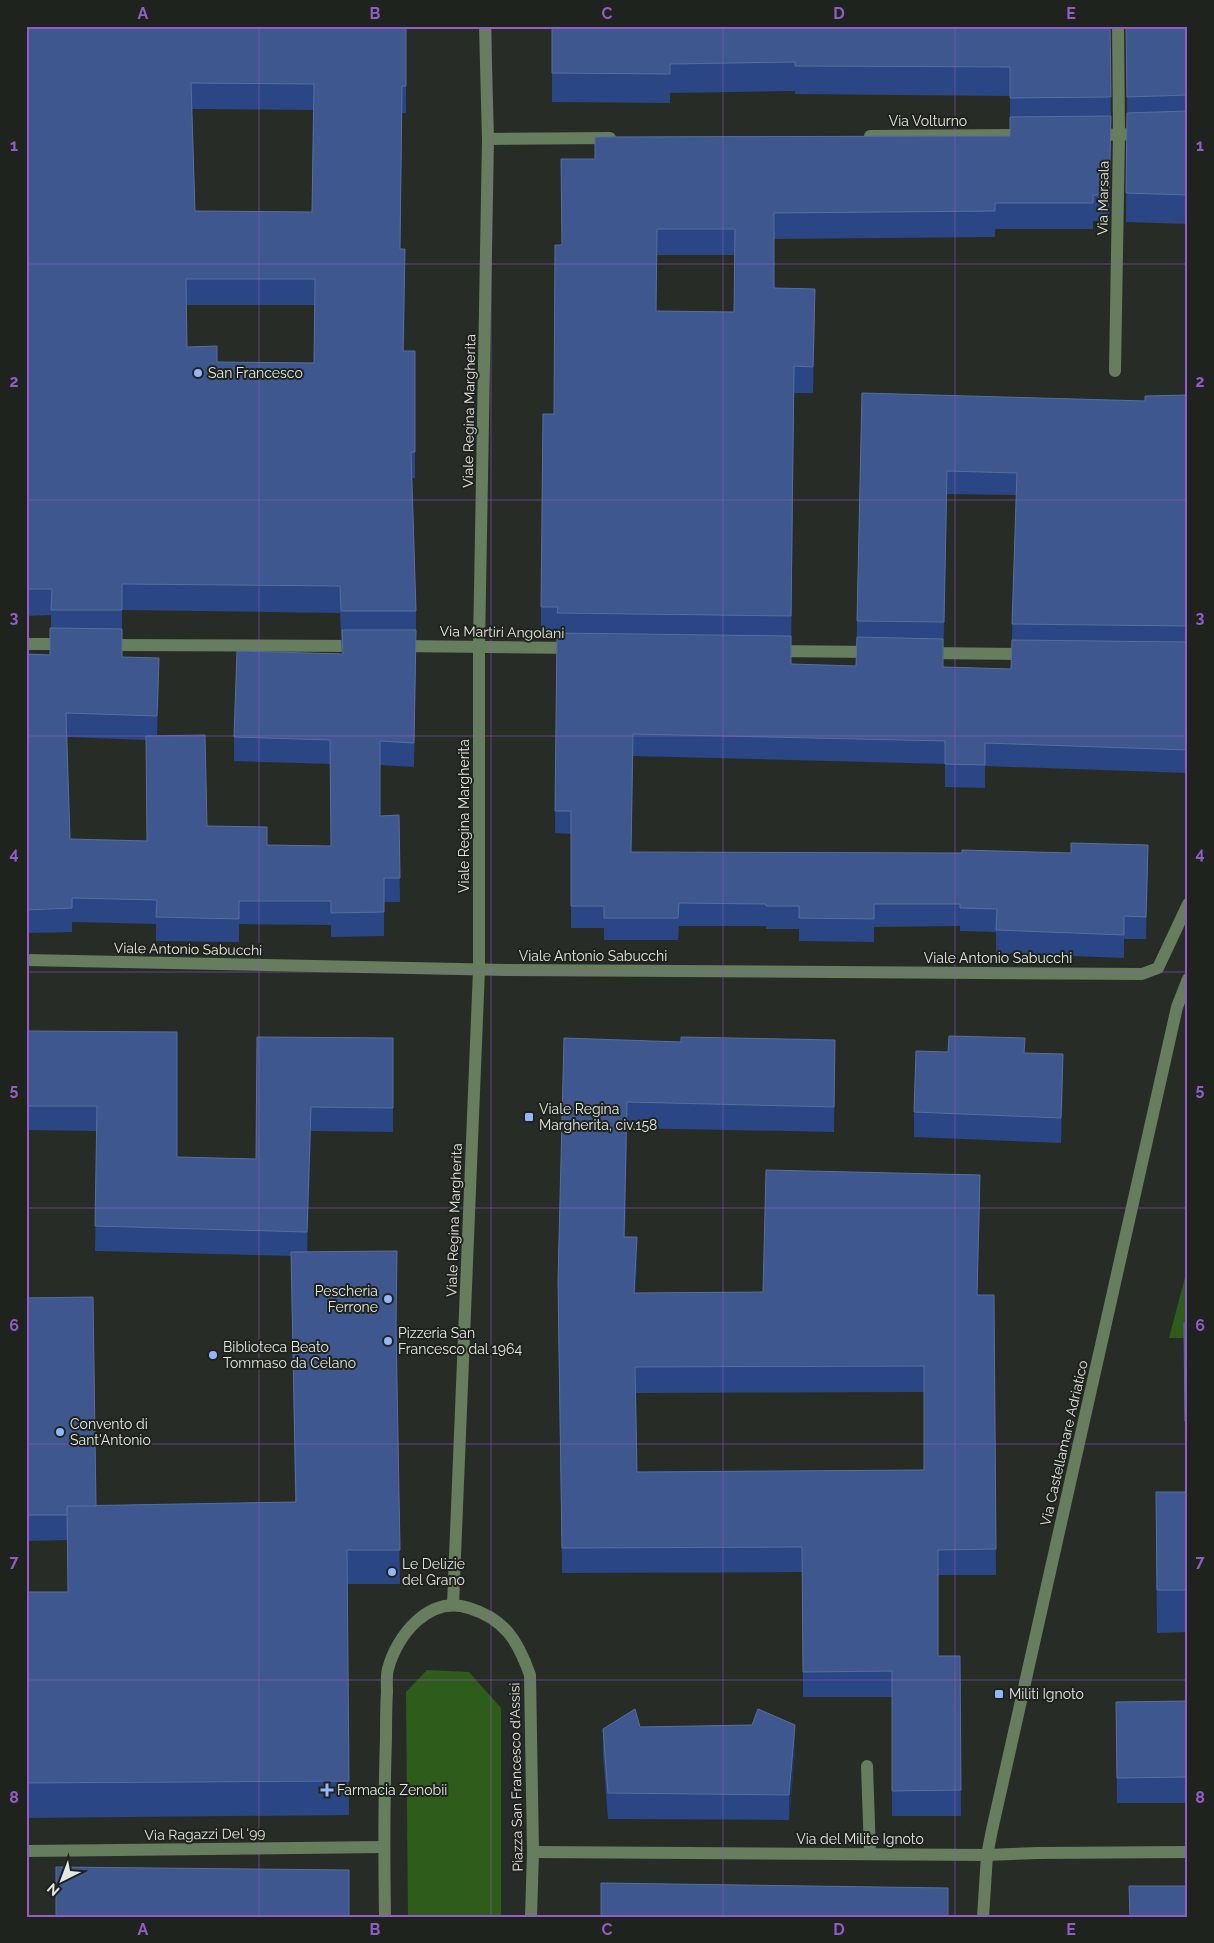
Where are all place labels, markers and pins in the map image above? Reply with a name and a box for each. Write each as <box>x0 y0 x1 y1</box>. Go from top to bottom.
place label: San Francesco <box>208 365 303 381</box>
marker: San Francesco <box>192 367 204 379</box>
place label: Viale Regina Margherita, civ.158 <box>539 1101 657 1133</box>
marker: Viale Regina Margherita, civ.158 <box>523 1111 535 1123</box>
place label: Pescheria Ferrone <box>315 1283 378 1315</box>
marker: Pescheria Ferrone <box>382 1293 394 1305</box>
place label: Pizzeria San Francesco dal 1964 <box>398 1325 522 1357</box>
marker: Pizzeria San Francesco dal 1964 <box>382 1335 394 1347</box>
place label: Biblioteca Beato Tommaso da Celano <box>223 1339 356 1371</box>
marker: Biblioteca Beato Tommaso da Celano <box>207 1349 219 1361</box>
place label: Convento di Sant'Antonio <box>70 1416 151 1448</box>
marker: Convento di Sant'Antonio <box>54 1426 66 1438</box>
place label: Le Delizie del Grano <box>402 1556 465 1588</box>
marker: Le Delizie del Grano <box>386 1566 398 1578</box>
place label: Militi Ignoto <box>1009 1686 1084 1702</box>
marker: Militi Ignoto <box>993 1688 1005 1700</box>
place label: Farmacia Zenobii <box>337 1782 447 1798</box>
marker: Farmacia Zenobii <box>321 1784 333 1796</box>

